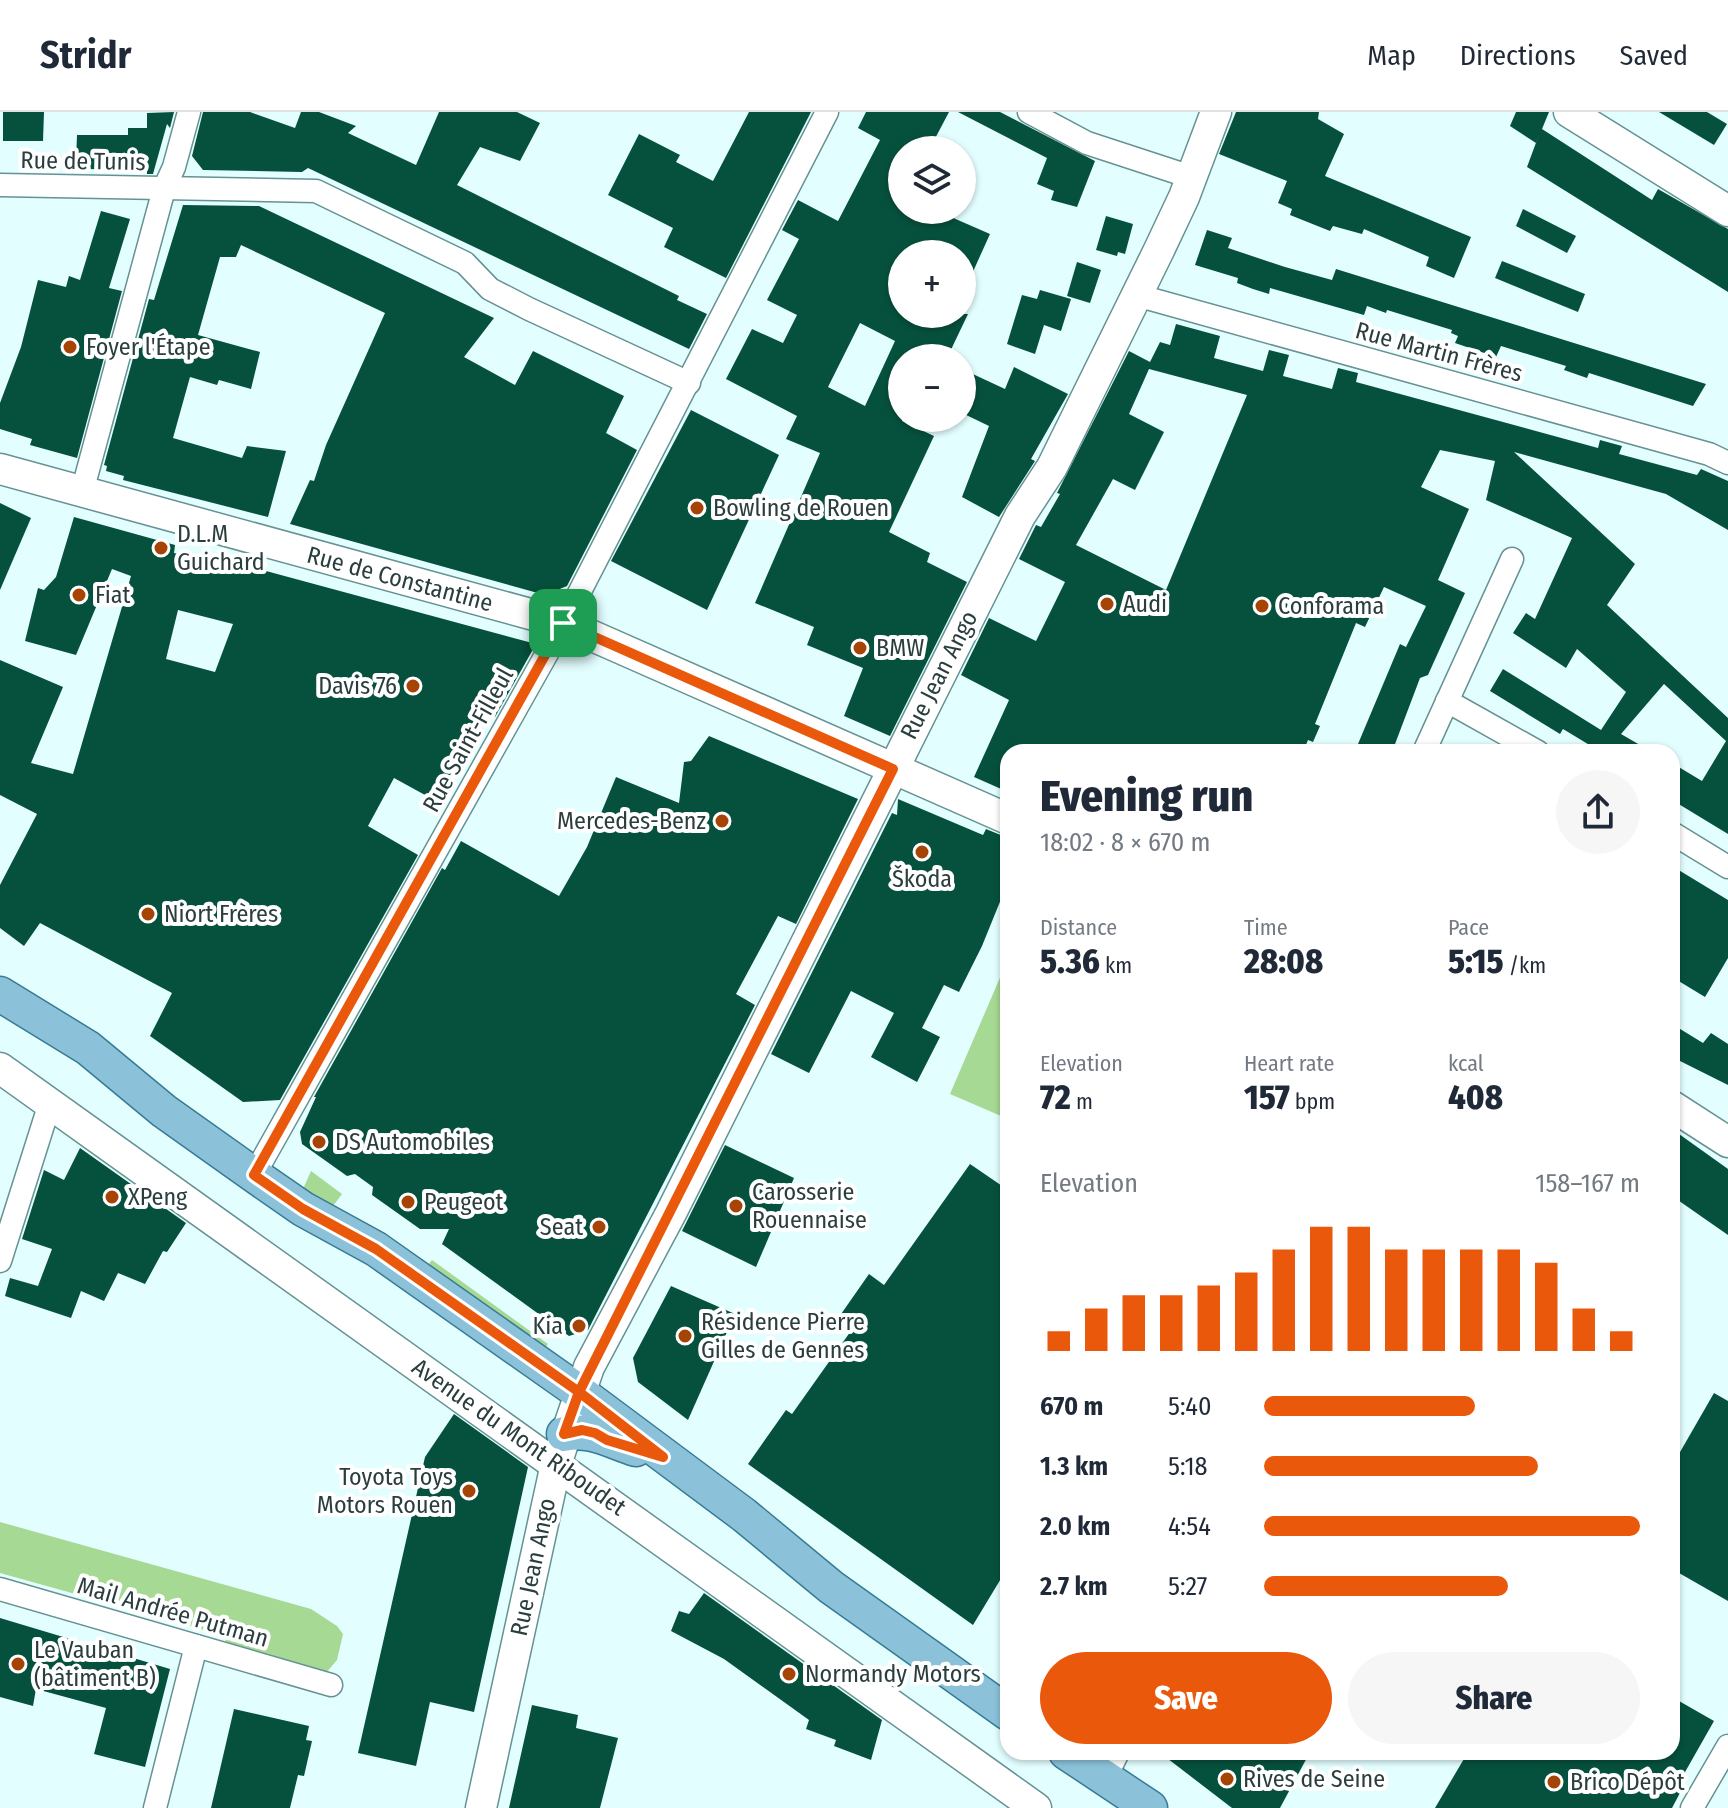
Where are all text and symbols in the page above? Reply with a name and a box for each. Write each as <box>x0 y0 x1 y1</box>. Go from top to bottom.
text: Stridr <box>40 32 131 78</box>
text: Map <box>1367 39 1416 72</box>
text: Directions <box>1460 39 1576 72</box>
text: Saved <box>1620 39 1688 72</box>
map controls <box>888 136 976 432</box>
button: layers <box>888 136 976 224</box>
street label: Rue de Tunis <box>20 146 146 176</box>
button: + <box>888 240 976 328</box>
street label: Rue Martin Frères <box>1353 316 1525 388</box>
place label: Foyer l'Étape <box>86 332 211 361</box>
marker: Foyer l'Étape <box>61 338 79 356</box>
button: − <box>888 344 976 432</box>
place label: Bowling de Rouen <box>713 494 889 522</box>
marker: Bowling de Rouen <box>688 499 706 517</box>
place label: D.L.M Guichard <box>177 520 265 576</box>
marker: D.L.M Guichard <box>152 539 170 557</box>
street label: Rue de Constantine <box>304 541 496 617</box>
place label: Fiat <box>95 581 131 609</box>
marker: Fiat <box>70 586 88 604</box>
pin <box>529 589 597 657</box>
place label: Audi <box>1123 590 1167 618</box>
place label: Conforama <box>1278 592 1384 620</box>
marker: Audi <box>1098 595 1116 613</box>
marker: Conforama <box>1253 597 1271 615</box>
icon: arrive <box>541 601 585 645</box>
street label: Rue Jean Ango <box>895 606 983 744</box>
place label: BMW <box>876 634 924 662</box>
marker: BMW <box>851 639 869 657</box>
street label: Rue Saint-Filleul <box>417 663 519 817</box>
place label: Davis 76 <box>318 672 397 700</box>
marker: Davis 76 <box>404 677 422 695</box>
text: Evening run <box>1040 770 1253 823</box>
button: share <box>1556 770 1640 854</box>
place label: Mercedes-Benz <box>557 807 706 835</box>
marker: Mercedes-Benz <box>713 812 731 830</box>
text: 18:02 · 8 × 670 m <box>1040 827 1210 858</box>
marker: Škoda <box>913 843 931 861</box>
place label: Škoda <box>892 864 952 893</box>
place label: Niort Frères <box>164 900 278 928</box>
marker: Niort Frères <box>139 905 157 923</box>
text: Distance <box>1040 914 1117 941</box>
text: Time <box>1244 914 1288 941</box>
text: Pace <box>1448 914 1489 941</box>
text: 5.36 <box>1040 941 1100 982</box>
text: 28:08 <box>1244 941 1323 982</box>
text: 5:15 <box>1448 941 1504 982</box>
text: km <box>1100 952 1132 979</box>
text: /km <box>1504 952 1546 979</box>
text: Elevation <box>1040 1050 1123 1077</box>
text: Heart rate <box>1244 1050 1334 1077</box>
text: kcal <box>1448 1050 1484 1077</box>
text: 72 <box>1040 1077 1071 1118</box>
text: 157 <box>1244 1077 1290 1118</box>
text: 408 <box>1448 1077 1503 1118</box>
text: m <box>1071 1088 1093 1115</box>
text: bpm <box>1290 1088 1335 1115</box>
place label: DS Automobiles <box>335 1128 490 1156</box>
marker: DS Automobiles <box>310 1133 328 1151</box>
text: Elevation <box>1040 1168 1138 1199</box>
text: 158–167 m <box>1535 1168 1640 1199</box>
place label: Carosserie Rouennaise <box>752 1178 867 1234</box>
place label: XPeng <box>128 1183 188 1211</box>
marker: XPeng <box>103 1188 121 1206</box>
place label: Peugeot <box>424 1188 504 1216</box>
marker: Peugeot <box>399 1193 417 1211</box>
marker: Carosserie Rouennaise <box>727 1197 745 1215</box>
place label: Seat <box>540 1213 583 1241</box>
marker: Seat <box>590 1218 608 1236</box>
place label: Résidence Pierre Gilles de Gennes <box>701 1308 865 1364</box>
place label: Kia <box>532 1312 563 1340</box>
marker: Kia <box>570 1317 588 1335</box>
marker: Résidence Pierre Gilles de Gennes <box>676 1327 694 1345</box>
street label: Avenue du Mont Riboudet <box>407 1353 631 1521</box>
text: 670 m <box>1040 1391 1103 1422</box>
text: 5:40 <box>1168 1391 1211 1422</box>
text: 1.3 km <box>1040 1451 1108 1482</box>
text: 5:18 <box>1168 1451 1208 1482</box>
place label: Toyota Toys Motors Rouen <box>317 1463 453 1519</box>
marker: Toyota Toys Motors Rouen <box>460 1482 478 1500</box>
street label: Rue Jean Ango <box>505 1496 561 1638</box>
text: 2.0 km <box>1040 1511 1110 1542</box>
text: 4:54 <box>1168 1511 1211 1542</box>
street label: Mail Andrée Putman <box>74 1571 272 1653</box>
text: 2.7 km <box>1040 1571 1108 1602</box>
text: 5:27 <box>1168 1571 1207 1602</box>
place label: Le Vauban (bâtiment B) <box>34 1636 156 1692</box>
button: Save <box>1040 1652 1332 1744</box>
button: Share <box>1348 1652 1640 1744</box>
marker: Le Vauban (bâtiment B) <box>9 1655 27 1673</box>
place label: Normandy Motors <box>805 1660 981 1688</box>
marker: Normandy Motors <box>780 1665 798 1683</box>
place label: Rives de Seine <box>1243 1765 1385 1793</box>
place label: Brico Dépôt <box>1570 1768 1685 1796</box>
marker: Rives de Seine <box>1218 1770 1236 1788</box>
marker: Brico Dépôt <box>1545 1773 1563 1791</box>

